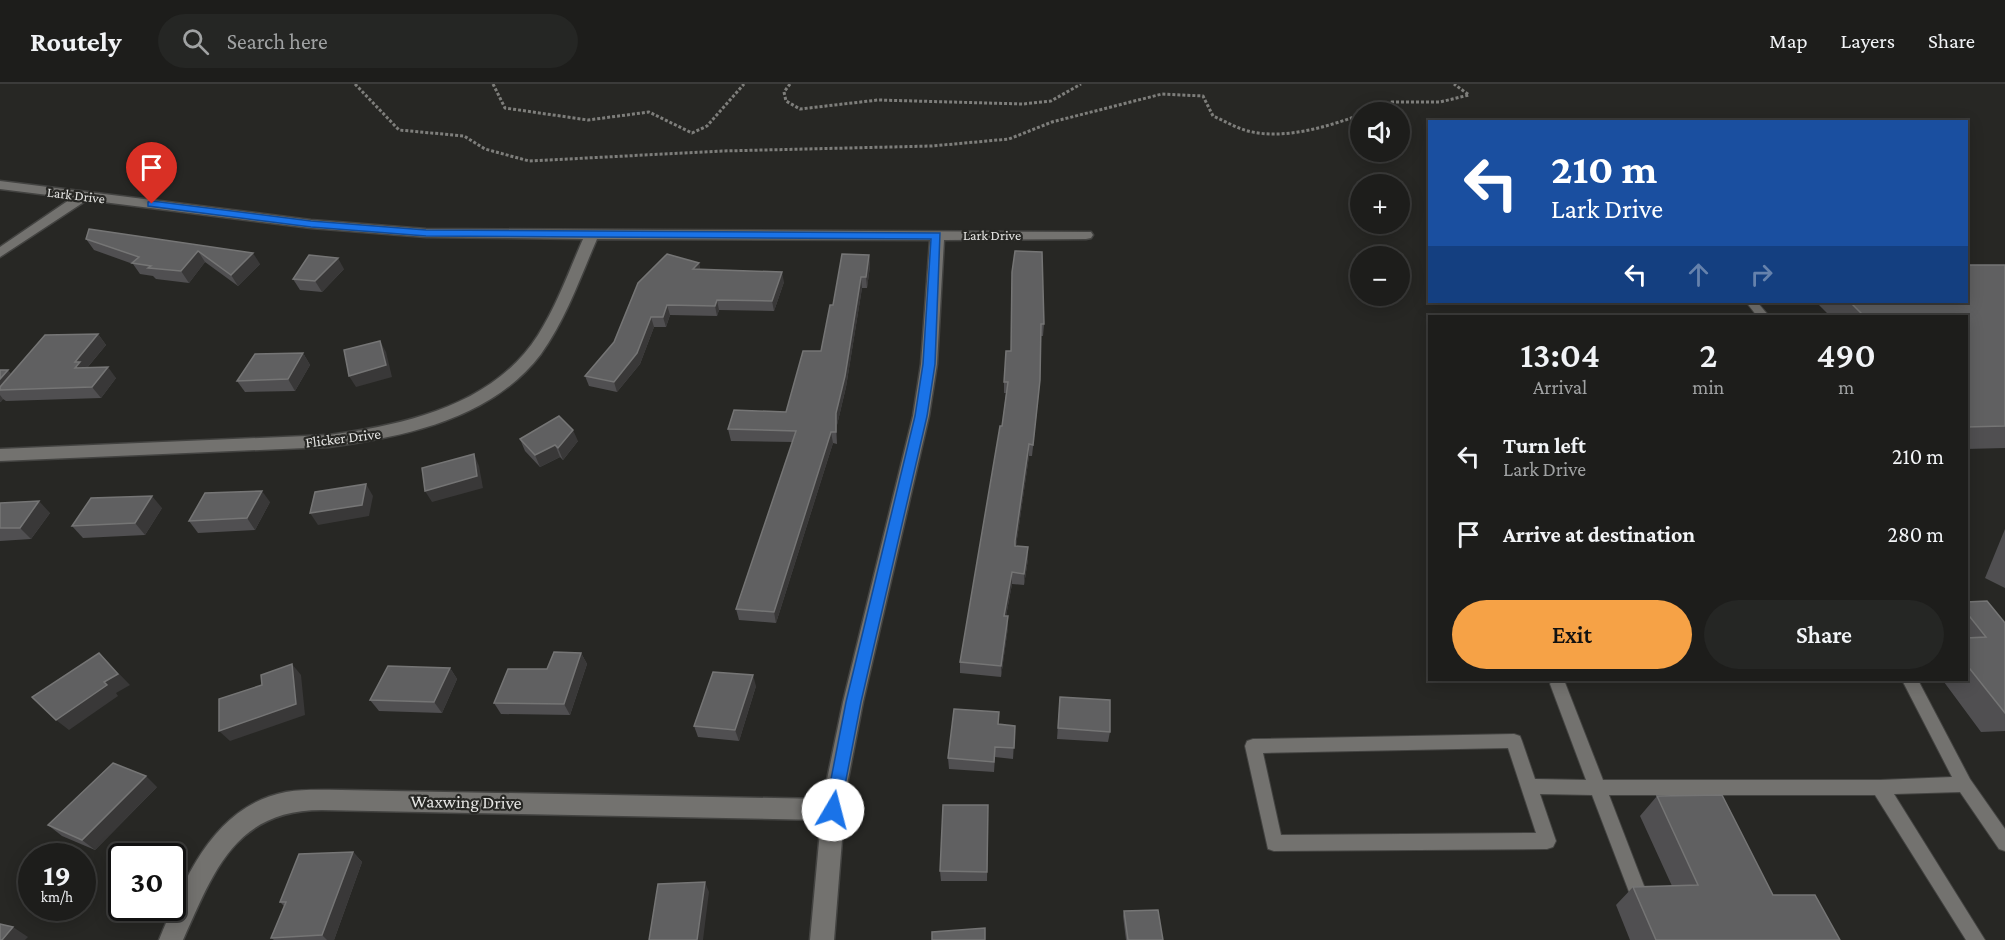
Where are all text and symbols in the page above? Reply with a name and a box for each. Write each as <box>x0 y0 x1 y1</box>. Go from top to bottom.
search box <box>158 14 578 68</box>
icon: search <box>179 25 212 58</box>
text: Routely <box>30 26 122 57</box>
text: Search here <box>227 29 328 54</box>
text: Map <box>1769 29 1808 53</box>
text: Layers <box>1841 29 1895 53</box>
text: Share <box>1928 29 1975 53</box>
map controls <box>1350 102 1410 306</box>
button: sound <box>1350 102 1410 162</box>
pin <box>126 142 177 204</box>
icon: left <box>1452 144 1530 222</box>
text: 210 m <box>1551 145 1657 192</box>
icon: arrive <box>135 151 168 184</box>
button: + <box>1350 174 1410 234</box>
street label: Lark Drive <box>46 184 106 206</box>
text: Lark Drive <box>1551 194 1663 224</box>
street label: Lark Drive <box>963 227 1021 243</box>
button: − <box>1350 246 1410 306</box>
icon: left <box>1619 258 1652 291</box>
icon: ahead <box>1682 258 1715 291</box>
icon: right <box>1745 258 1778 291</box>
text: 13:04 <box>1520 335 1600 375</box>
text: 2 <box>1699 335 1717 375</box>
text: 490 <box>1817 335 1876 375</box>
text: Arrival <box>1533 376 1587 398</box>
text: min <box>1692 376 1724 398</box>
text: m <box>1838 376 1854 398</box>
street label: Flicker Drive <box>304 425 382 451</box>
text: Turn left <box>1503 433 1586 458</box>
icon: left <box>1452 440 1485 473</box>
text: 210 m <box>1892 444 1944 469</box>
text: Lark Drive <box>1503 458 1586 480</box>
icon: arrive <box>1452 518 1485 551</box>
text: Arrive at destination <box>1503 522 1695 547</box>
text: 280 m <box>1887 522 1944 547</box>
button: Exit <box>1452 600 1692 669</box>
button: Share <box>1704 600 1944 669</box>
position arrow <box>801 778 865 842</box>
street label: Waxwing Drive <box>410 791 522 813</box>
speed limit sign: 30 <box>108 843 186 921</box>
text: 19 <box>43 858 71 891</box>
text: km/h <box>41 889 73 905</box>

